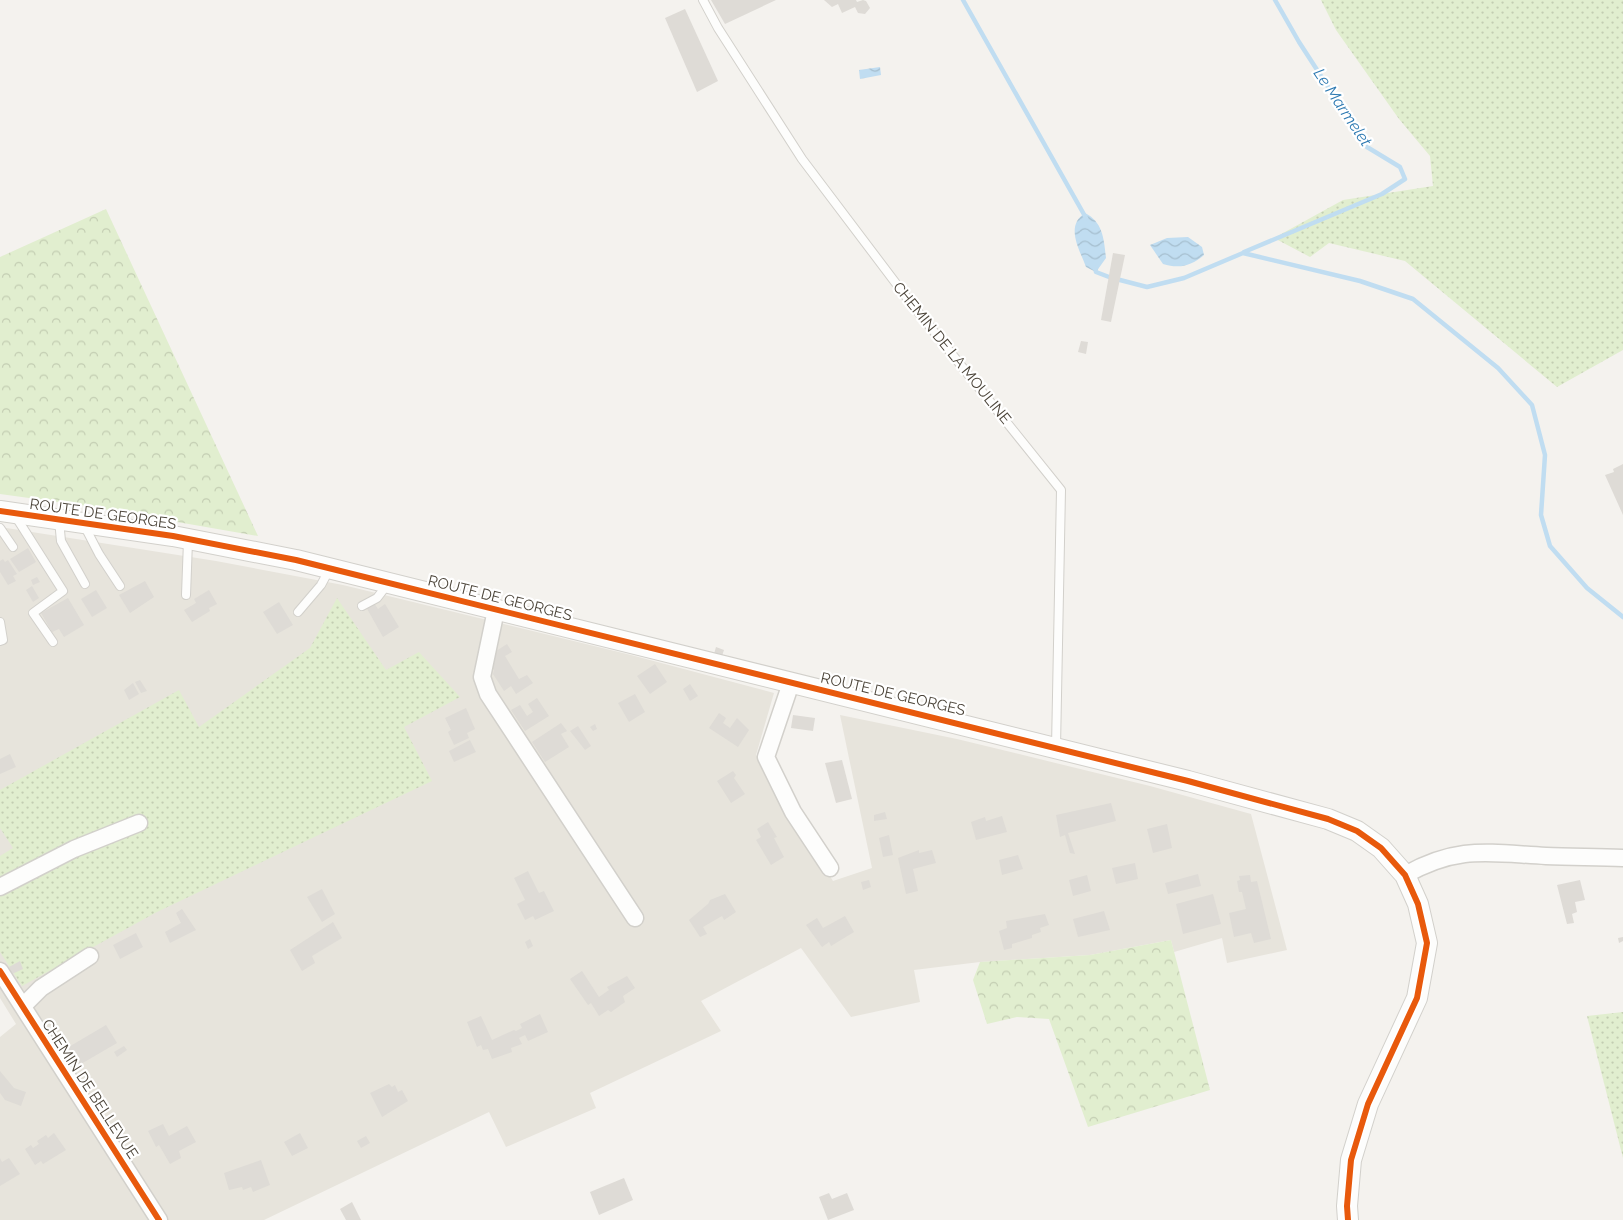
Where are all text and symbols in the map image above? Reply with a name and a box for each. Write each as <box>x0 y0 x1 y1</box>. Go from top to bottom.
water label: Le Marmelet <box>1310 65 1376 151</box>
street label: CHEMIN DE LA MOULINE <box>889 278 1015 428</box>
street label: ROUTE DE GEORGES <box>29 495 177 533</box>
street label: ROUTE DE GEORGES <box>426 571 574 625</box>
street label: ROUTE DE GEORGES <box>819 669 967 719</box>
street label: CHEMIN DE BELLEVUE <box>38 1016 142 1162</box>

